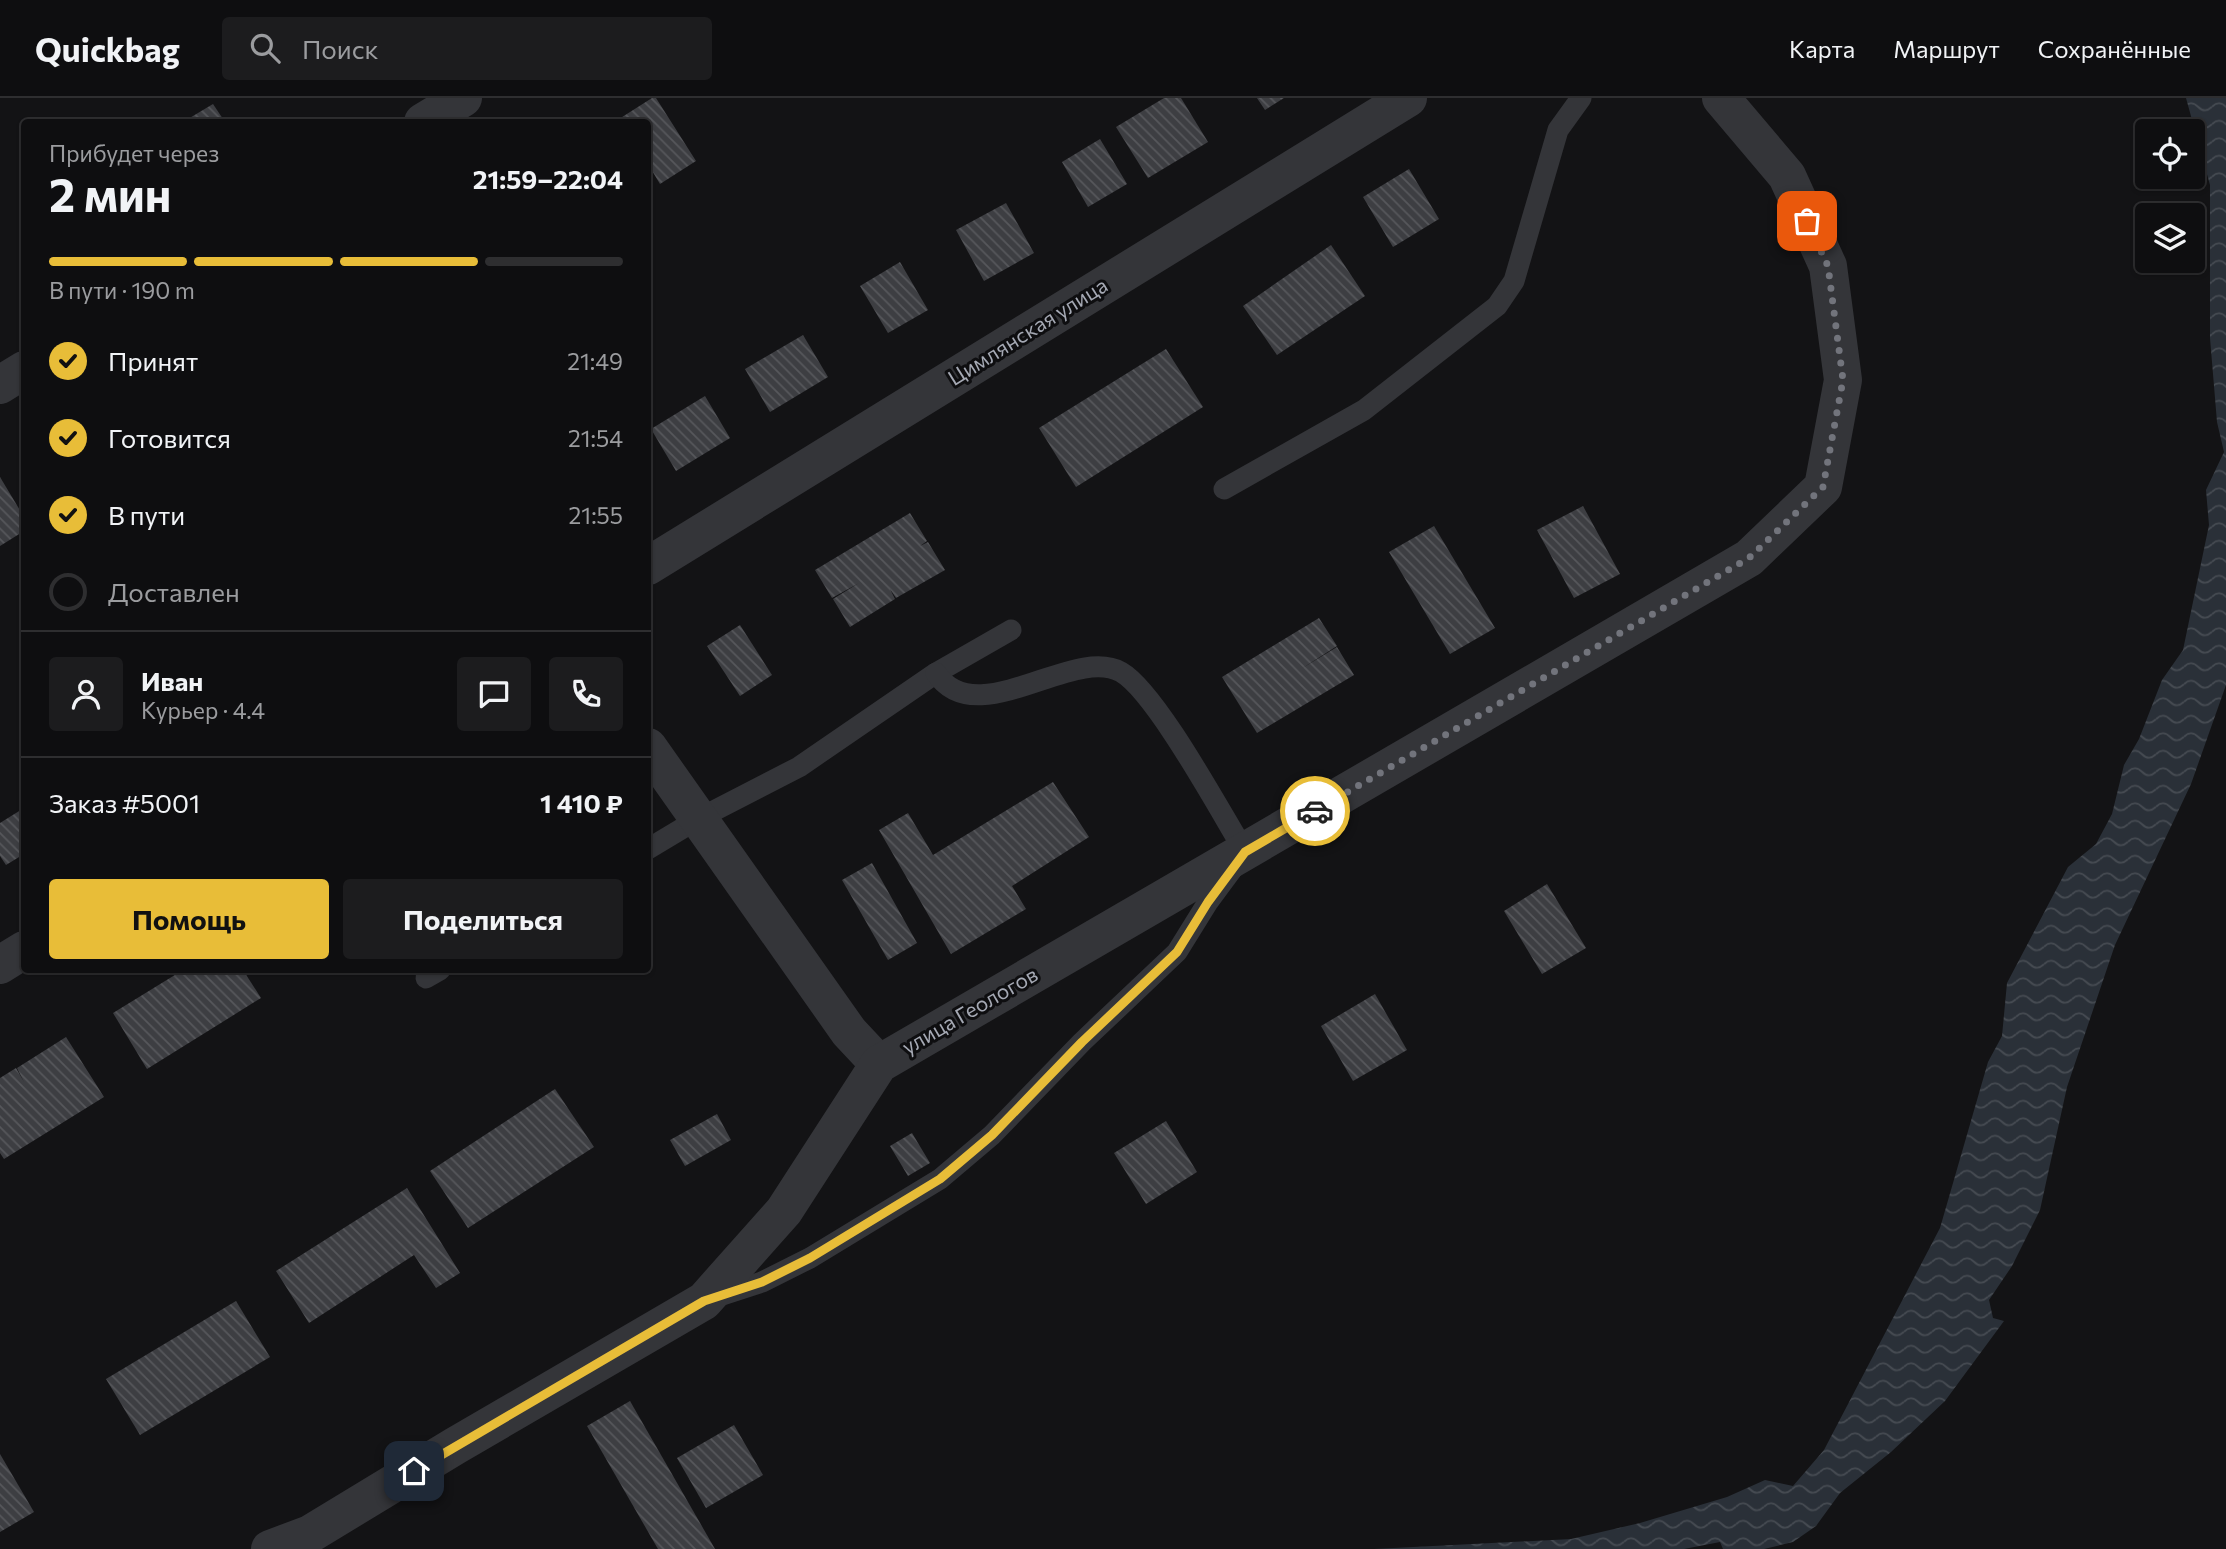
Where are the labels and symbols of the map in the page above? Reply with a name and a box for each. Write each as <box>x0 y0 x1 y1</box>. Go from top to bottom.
pin <box>1777 191 1837 251</box>
street label: Цимлянская улица <box>943 272 1112 390</box>
courier <box>1280 776 1350 846</box>
street label: улица Геологов <box>897 961 1042 1059</box>
pin <box>384 1441 444 1501</box>

